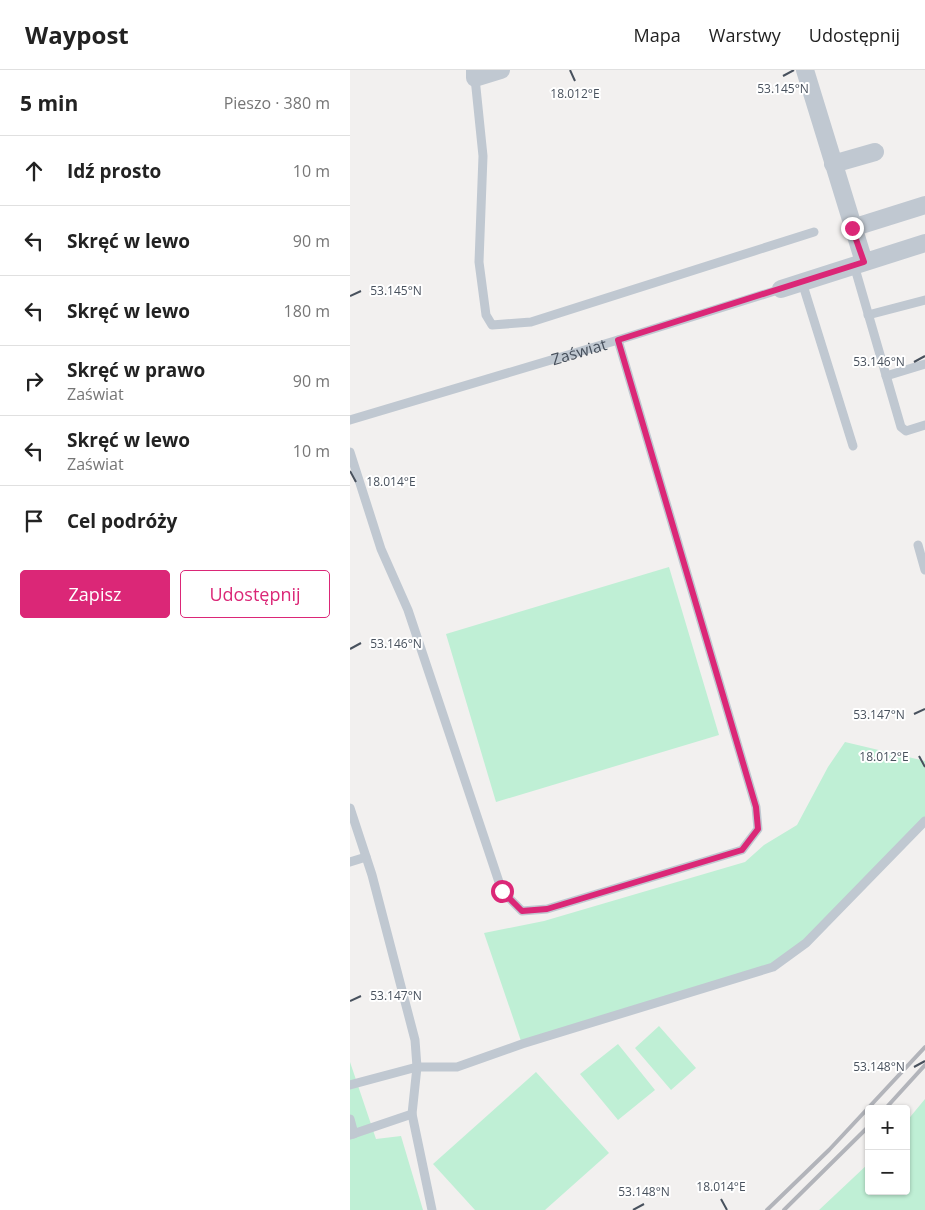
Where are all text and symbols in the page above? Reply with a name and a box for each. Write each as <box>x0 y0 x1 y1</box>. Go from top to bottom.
text: Waypost <box>25 18 129 51</box>
text: Mapa <box>634 23 681 47</box>
text: Warstwy <box>709 23 781 47</box>
text: Udostępnij <box>809 23 900 47</box>
text: 53.145°N <box>757 80 809 97</box>
text: 18.012°E <box>550 85 600 102</box>
text: 5 min <box>20 89 78 117</box>
text: Pieszo · 380 m <box>224 92 330 114</box>
icon: ahead <box>20 157 48 185</box>
text: Idź prosto <box>67 158 161 184</box>
text: 10 m <box>293 160 330 182</box>
route end <box>841 217 864 240</box>
icon: left <box>20 227 48 255</box>
text: Skręć w lewo <box>67 228 190 254</box>
text: 90 m <box>293 230 330 252</box>
text: 53.145°N <box>370 282 422 299</box>
icon: left <box>20 297 48 325</box>
text: Skręć w lewo <box>67 298 190 324</box>
text: 180 m <box>284 300 330 322</box>
street label: Zaświat <box>549 333 610 370</box>
text: 53.146°N <box>853 353 905 370</box>
text: Skręć w prawo <box>67 357 205 383</box>
icon: right <box>20 367 48 395</box>
text: 90 m <box>293 370 330 392</box>
text: Zaświat <box>67 383 124 405</box>
text: Skręć w lewo <box>67 427 190 453</box>
icon: left <box>20 437 48 465</box>
text: 10 m <box>293 440 330 462</box>
text: Zaświat <box>67 453 124 475</box>
text: 18.014°E <box>366 473 416 490</box>
icon: arrive <box>20 507 48 535</box>
text: Cel podróży <box>67 508 177 534</box>
button: Zapisz <box>20 570 170 618</box>
button: Udostępnij <box>180 570 330 618</box>
text: 53.146°N <box>370 635 422 652</box>
text: 53.147°N <box>853 706 905 723</box>
text: 18.012°E <box>859 748 909 765</box>
route start <box>491 880 514 903</box>
text: 53.147°N <box>370 987 422 1004</box>
text: 53.148°N <box>853 1058 905 1075</box>
map controls <box>865 1105 910 1195</box>
button: + <box>865 1105 910 1150</box>
button: − <box>865 1150 910 1195</box>
text: 18.014°E <box>696 1178 746 1195</box>
text: 53.148°N <box>618 1183 670 1200</box>

